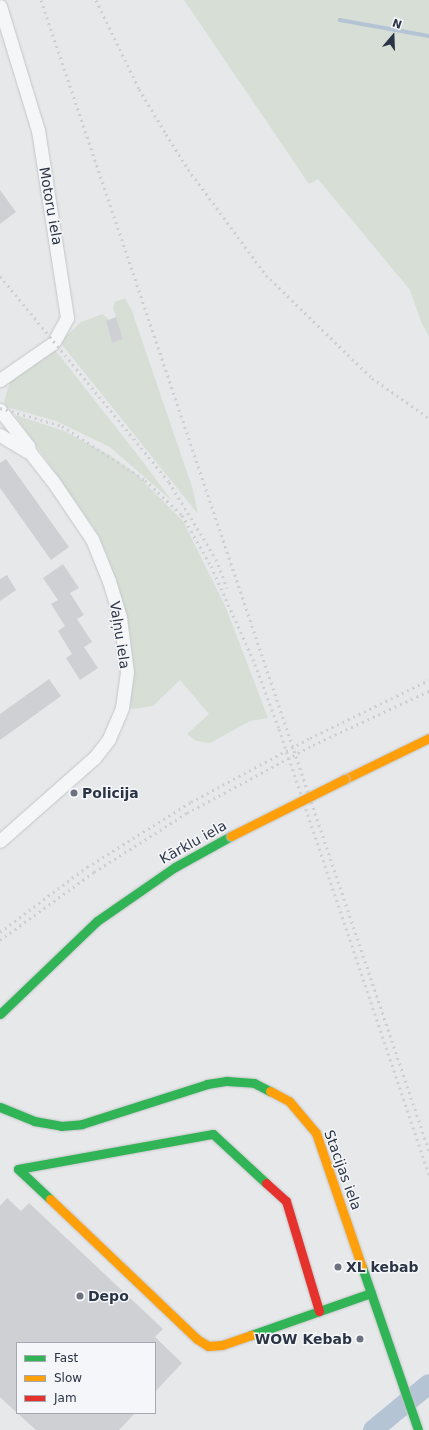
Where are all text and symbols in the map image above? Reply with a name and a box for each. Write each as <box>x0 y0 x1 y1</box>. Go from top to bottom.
north arrow <box>373 16 413 56</box>
text: N <box>391 17 404 32</box>
street label: Motoru iela <box>36 166 66 246</box>
street label: Vaļņu iela <box>106 600 134 670</box>
place label: Policija <box>82 785 139 801</box>
marker: Policija <box>69 788 79 798</box>
street label: Kārklu iela <box>157 817 229 867</box>
street label: Stacijas iela <box>321 1128 365 1212</box>
place label: XL kebab <box>346 1259 419 1275</box>
marker: XL kebab <box>333 1262 343 1272</box>
place label: Depo <box>88 1288 129 1304</box>
marker: Depo <box>75 1291 85 1301</box>
place label: WOW Kebab <box>255 1331 352 1347</box>
marker: WOW Kebab <box>355 1334 365 1344</box>
legend <box>16 1342 156 1414</box>
text: Fast <box>54 1351 78 1365</box>
text: Slow <box>54 1371 82 1385</box>
text: Jam <box>54 1391 77 1405</box>

